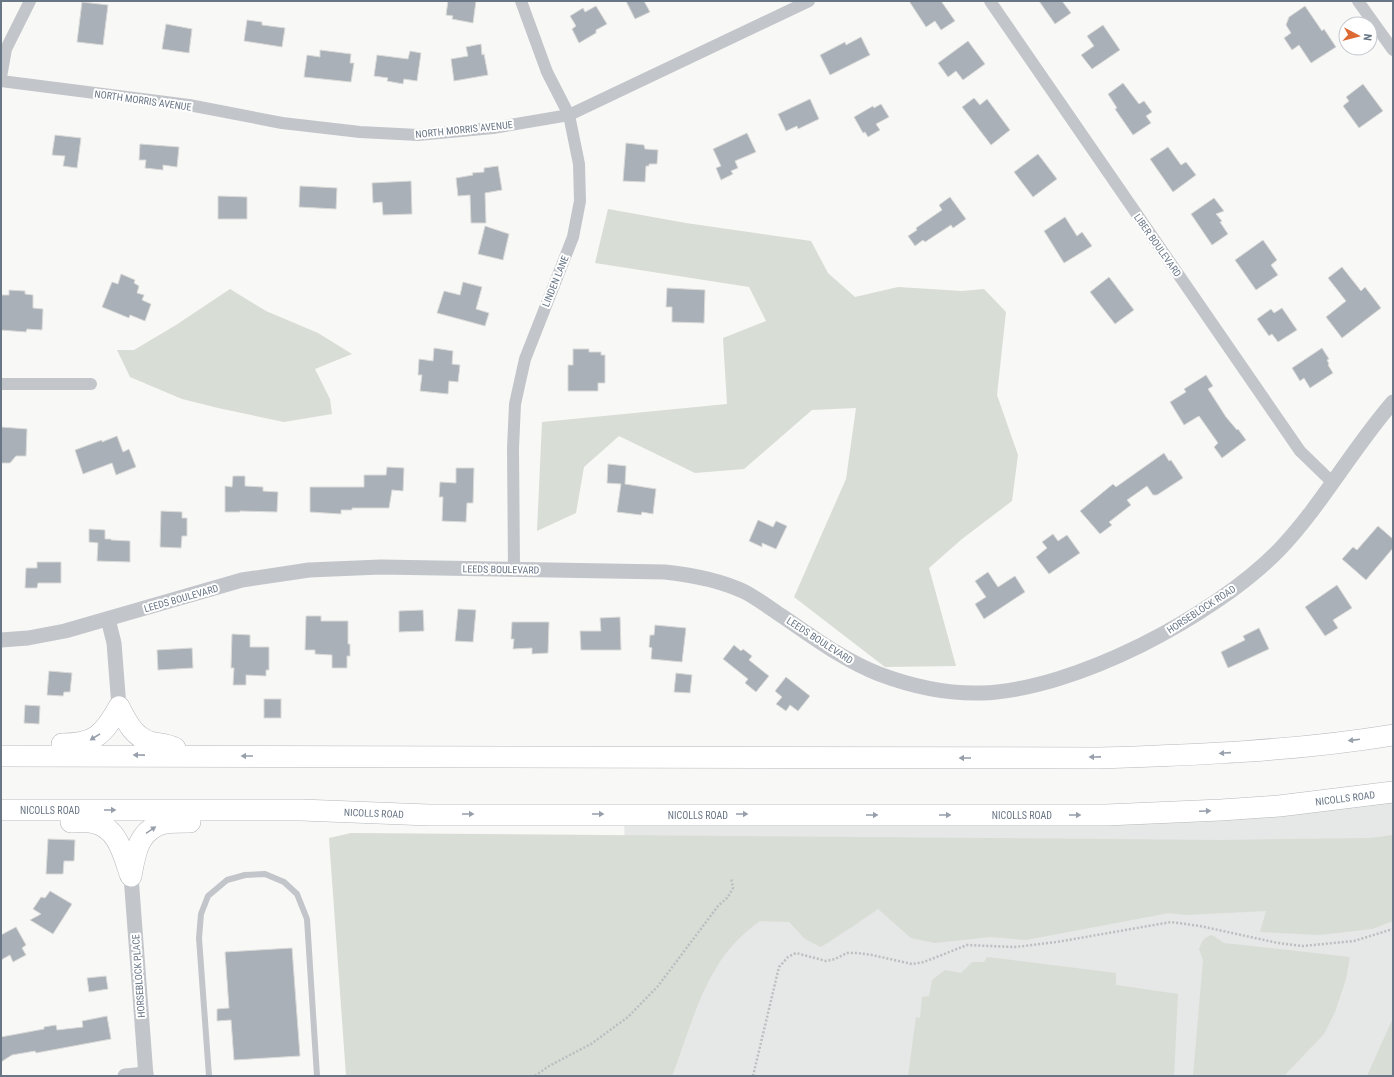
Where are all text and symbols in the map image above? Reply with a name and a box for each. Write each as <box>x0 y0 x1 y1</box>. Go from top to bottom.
north arrow <box>1338 16 1378 56</box>
text: N <box>1361 33 1374 42</box>
street label: NORTH MORRIS AVENUE <box>94 88 192 113</box>
street label: NORTH MORRIS AVENUE <box>415 119 513 140</box>
street label: LIBER BOULEVARD <box>1132 212 1184 279</box>
street label: LINDEN LANE <box>540 254 571 308</box>
street label: LEEDS BOULEVARD <box>463 563 540 576</box>
street label: LEEDS BOULEVARD <box>143 583 220 614</box>
street label: HORSEBLOCK ROAD <box>1165 583 1238 636</box>
street label: LEEDS BOULEVARD <box>785 615 855 666</box>
one-way arrow <box>90 733 100 741</box>
one-way arrow <box>1348 737 1360 743</box>
one-way arrow <box>1219 749 1231 756</box>
one-way arrow <box>132 752 145 758</box>
one-way arrow <box>240 753 253 759</box>
one-way arrow <box>1089 754 1101 761</box>
one-way arrow <box>958 755 971 761</box>
street label: NICOLLS ROAD <box>1315 789 1376 807</box>
street label: NICOLLS ROAD <box>20 805 80 816</box>
one-way arrow <box>104 807 117 813</box>
street label: NICOLLS ROAD <box>344 807 404 820</box>
one-way arrow <box>1199 808 1212 814</box>
street label: NICOLLS ROAD <box>668 810 728 821</box>
street label: NICOLLS ROAD <box>992 810 1052 821</box>
one-way arrow <box>462 811 475 817</box>
one-way arrow <box>592 811 605 817</box>
one-way arrow <box>736 811 749 817</box>
one-way arrow <box>866 811 878 818</box>
one-way arrow <box>939 812 952 818</box>
one-way arrow <box>1069 812 1082 818</box>
one-way arrow <box>145 826 157 833</box>
street label: HORSEBLOCK PLACE <box>130 934 147 1018</box>

